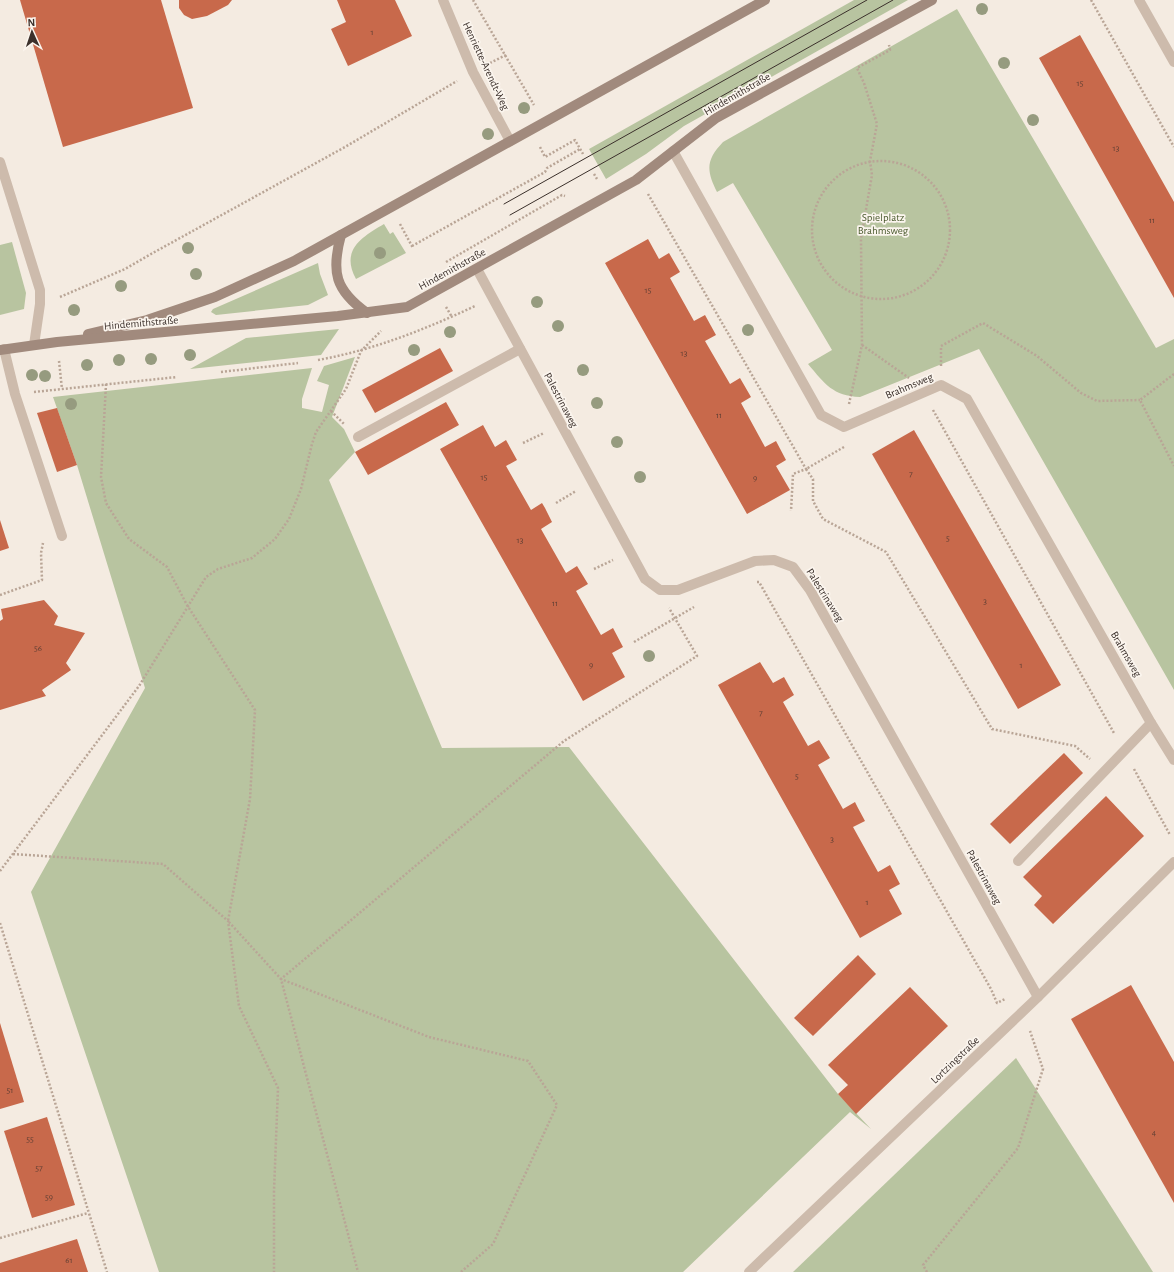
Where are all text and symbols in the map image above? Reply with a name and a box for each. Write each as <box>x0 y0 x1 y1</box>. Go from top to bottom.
north arrow <box>12 12 52 52</box>
text: N <box>27 17 36 28</box>
street label: Henriette-Arendt-Weg <box>461 20 511 112</box>
house number: 1 <box>370 28 374 37</box>
street label: Hindemithstraße <box>702 71 772 117</box>
house number: 15 <box>1077 79 1084 88</box>
house number: 13 <box>1113 144 1120 153</box>
park label: Spielplatz Brahmsweg <box>858 212 909 236</box>
house number: 11 <box>1149 216 1155 225</box>
street label: Hindemithstraße <box>417 246 487 292</box>
house number: 15 <box>645 286 652 295</box>
street label: Hindemithstraße <box>103 314 179 332</box>
house number: 13 <box>681 349 688 358</box>
street label: Palestrinaweg <box>542 371 580 430</box>
street label: Brahmsweg <box>884 371 935 401</box>
house number: 11 <box>716 411 722 420</box>
house number: 7 <box>909 470 913 479</box>
house number: 15 <box>481 473 488 482</box>
house number: 9 <box>753 474 757 483</box>
house number: 5 <box>946 534 950 543</box>
house number: 13 <box>517 536 524 545</box>
street label: Palestrinaweg <box>804 567 846 624</box>
house number: 3 <box>983 597 987 606</box>
house number: 11 <box>552 599 558 608</box>
street label: Brahmsweg <box>1109 629 1144 679</box>
house number: 56 <box>34 644 42 653</box>
house number: 9 <box>589 661 593 670</box>
house number: 1 <box>1019 661 1023 670</box>
house number: 7 <box>759 709 763 718</box>
house number: 5 <box>795 772 799 781</box>
house number: 3 <box>830 835 834 844</box>
street label: Palestrinaweg <box>965 848 1004 907</box>
house number: 1 <box>865 898 869 907</box>
street label: Lortzingstraße <box>929 1034 981 1086</box>
house number: 51 <box>7 1086 13 1095</box>
house number: 4 <box>1152 1128 1157 1137</box>
house number: 55 <box>26 1135 34 1144</box>
house number: 57 <box>35 1164 43 1173</box>
house number: 59 <box>45 1193 53 1202</box>
house number: 61 <box>65 1256 73 1265</box>

